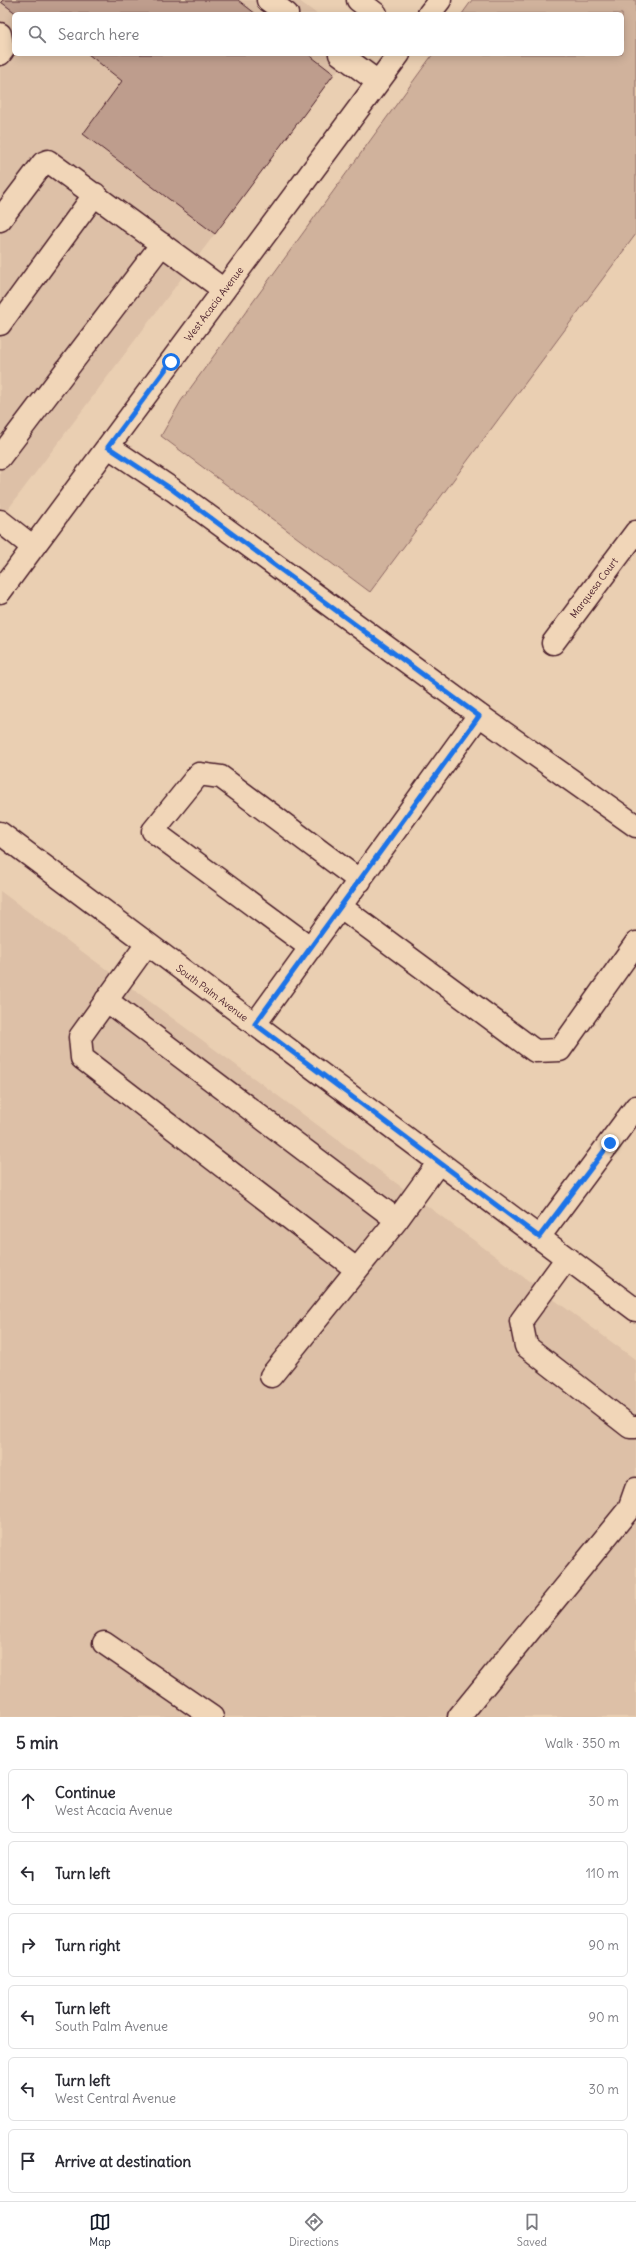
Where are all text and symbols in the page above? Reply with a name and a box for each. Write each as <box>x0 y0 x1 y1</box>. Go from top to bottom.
search box <box>12 12 624 56</box>
icon: search <box>26 23 48 45</box>
text: Search here <box>58 25 139 44</box>
street label: West Acacia Avenue <box>182 264 246 344</box>
route start <box>162 353 180 371</box>
street label: Marquesa Court <box>567 555 621 621</box>
street label: South Palm Avenue <box>173 962 251 1024</box>
route end <box>601 1134 619 1152</box>
text: 5 min <box>16 1732 58 1754</box>
text: Walk · 350 m <box>545 1735 620 1752</box>
text: Continue <box>55 1783 116 1802</box>
icon: ahead <box>17 1790 39 1812</box>
text: 30 m <box>589 1793 619 1810</box>
text: West Acacia Avenue <box>55 1802 173 1819</box>
icon: left <box>17 1862 39 1884</box>
text: Turn left <box>55 1864 110 1883</box>
text: 110 m <box>586 1865 619 1882</box>
icon: right <box>17 1934 39 1956</box>
text: Turn right <box>55 1936 120 1955</box>
text: 90 m <box>588 1937 619 1954</box>
text: Turn left <box>55 1999 110 2018</box>
icon: left <box>17 2006 39 2028</box>
text: 90 m <box>588 2009 619 2026</box>
text: South Palm Avenue <box>55 2018 168 2035</box>
text: Turn left <box>55 2071 110 2090</box>
icon: left <box>17 2078 39 2100</box>
text: 30 m <box>589 2081 619 2098</box>
text: West Central Avenue <box>55 2090 176 2107</box>
icon: arrive <box>17 2150 39 2172</box>
text: Arrive at destination <box>55 2152 191 2171</box>
tab: Map <box>89 2211 111 2249</box>
tab: Directions <box>289 2211 339 2249</box>
tab: Saved <box>517 2211 547 2249</box>

